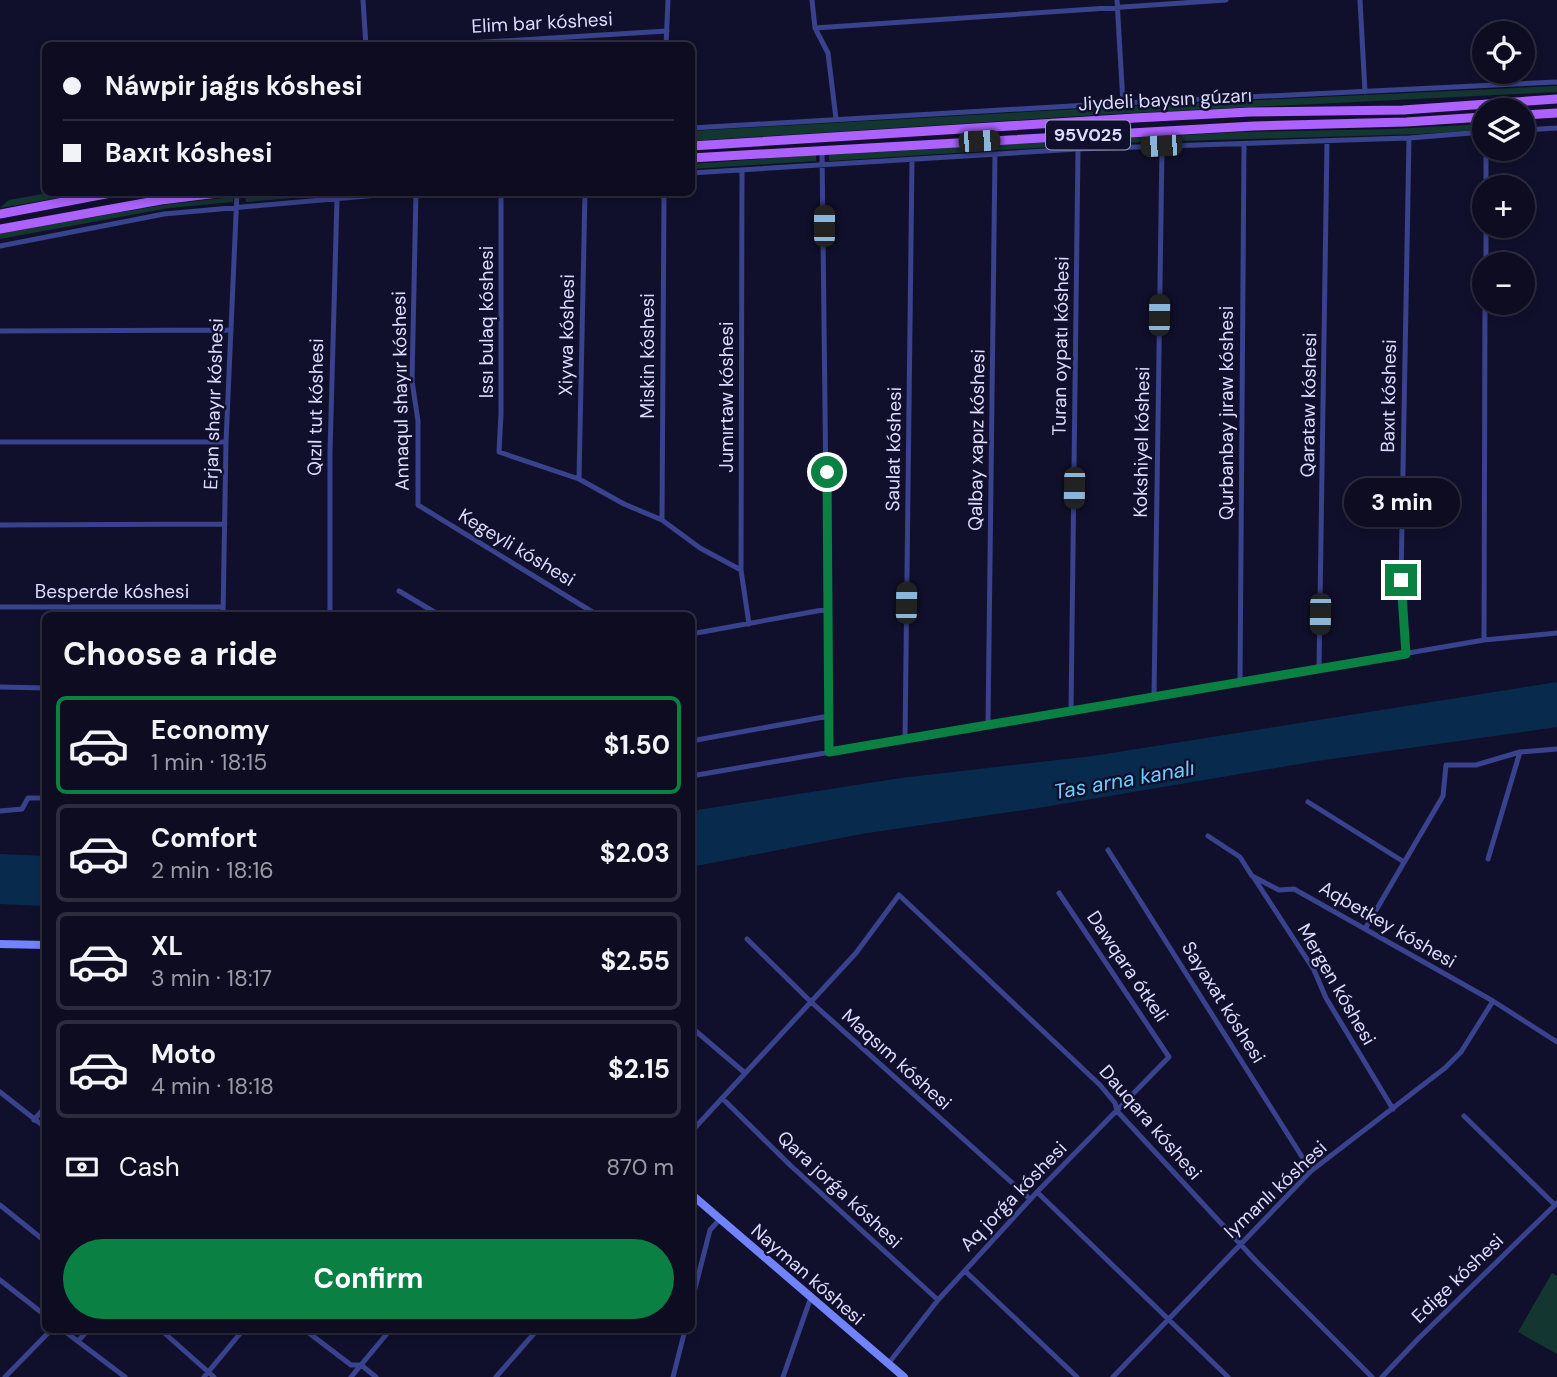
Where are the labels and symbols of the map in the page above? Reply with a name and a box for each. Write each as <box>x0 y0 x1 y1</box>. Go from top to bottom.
street label: Elim bar kóshesi <box>471 6 613 39</box>
street label: Jiydeli baysın gúzarı <box>1078 82 1252 117</box>
road number: 95V025 <box>1046 120 1130 150</box>
car <box>958 129 1001 153</box>
car <box>1140 134 1183 158</box>
car <box>814 205 835 247</box>
street label: Issı bulaq kóshesi <box>474 246 499 398</box>
street label: Turan oypatı kóshesi <box>1046 256 1075 436</box>
street label: Xiywa kóshesi <box>553 274 580 396</box>
street label: Annaqul shayır kóshesi <box>386 291 415 491</box>
street label: Miskin kóshesi <box>635 293 660 419</box>
car <box>1149 294 1170 336</box>
street label: Qurbanbay jıraw kóshesi <box>1214 306 1239 520</box>
street label: Erjan shayır kóshesi <box>198 318 229 490</box>
street label: Jumırtaw kóshesi <box>714 321 739 473</box>
street label: Qarataw kóshesi <box>1295 332 1322 478</box>
street label: Qızıl tut kóshesi <box>302 338 329 476</box>
street label: Baxıt kóshesi <box>1375 339 1402 453</box>
street label: Qalbay xapız kóshesi <box>962 349 991 531</box>
street label: Kokshiyel kóshesi <box>1128 366 1155 518</box>
street label: Saulat kóshesi <box>880 387 907 512</box>
route start <box>811 456 843 488</box>
car <box>1064 467 1085 509</box>
callout: 3 min <box>1343 478 1459 528</box>
street label: Kegeyli kóshesi <box>454 503 580 592</box>
route end <box>1385 564 1417 596</box>
street label: Besperde kóshesi <box>35 579 189 604</box>
car <box>896 582 917 624</box>
car <box>1310 593 1331 635</box>
water label: Tas arna kanalı <box>1051 754 1197 806</box>
street label: Aqbetkey kóshesi <box>1315 875 1461 974</box>
street label: Dawqara ótkeli <box>1081 906 1174 1027</box>
street label: Mergen kóshesi <box>1292 919 1381 1049</box>
street label: Sayaxat kóshesi <box>1176 937 1271 1068</box>
street label: Maqsım kóshesi <box>836 1003 957 1115</box>
street label: Dauqara kóshesi <box>1094 1060 1207 1185</box>
street label: Qara jorǵa kóshesi <box>772 1125 907 1254</box>
street label: Iymanlı kóshesi <box>1218 1135 1332 1244</box>
street label: Aq jorǵa kóshesi <box>955 1136 1072 1257</box>
street label: Nayman kóshesi <box>746 1218 870 1331</box>
street label: Edige kóshesi <box>1406 1228 1509 1329</box>

